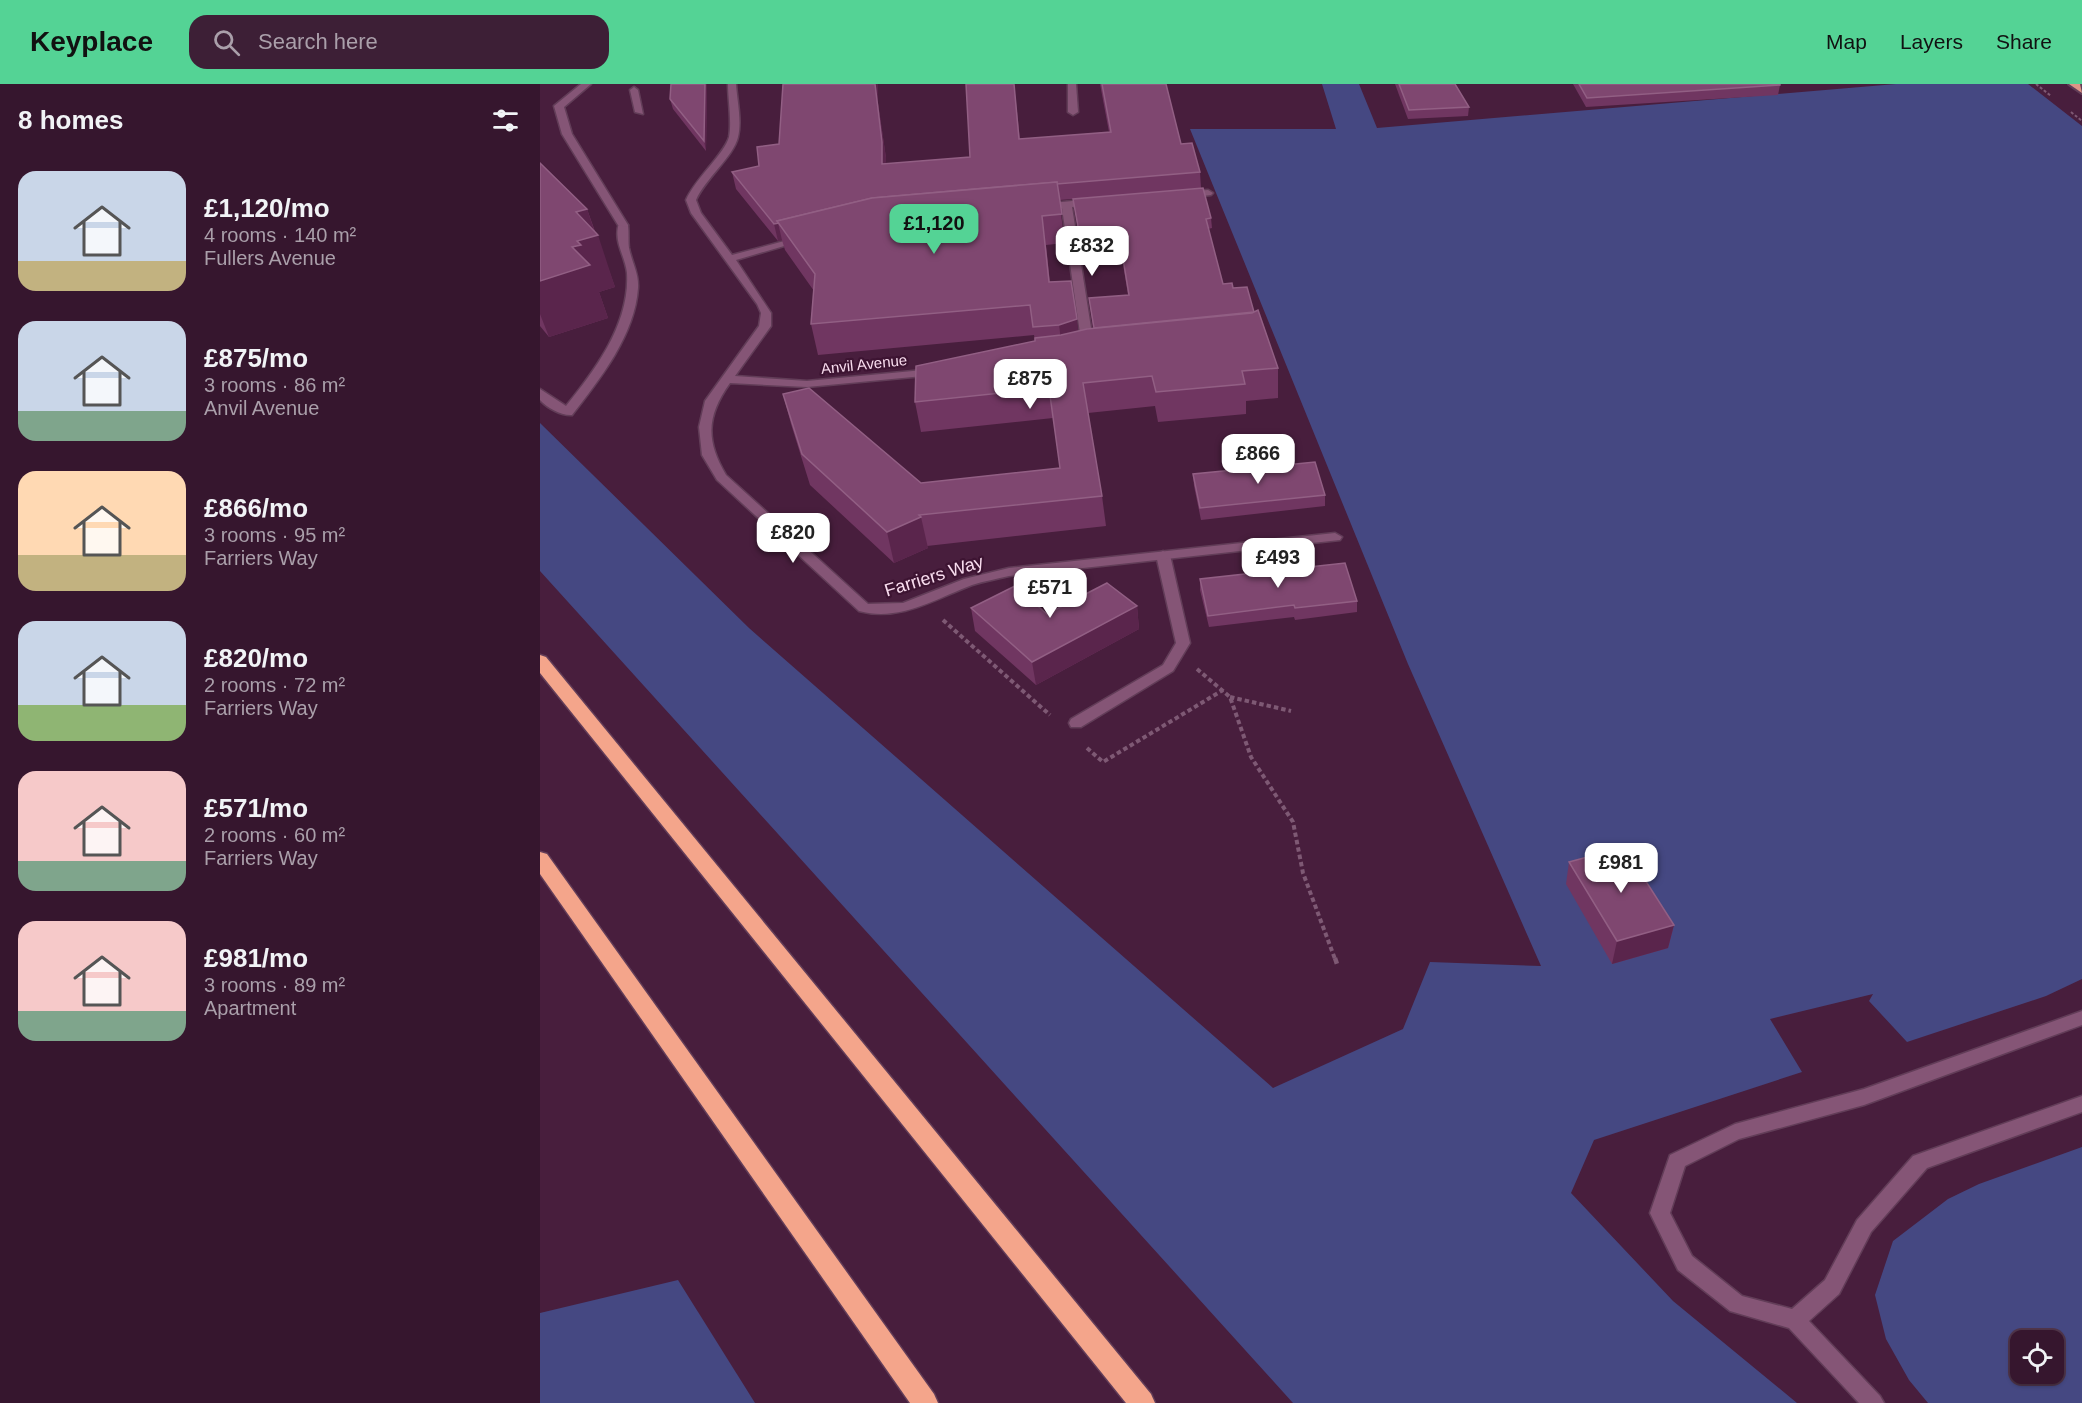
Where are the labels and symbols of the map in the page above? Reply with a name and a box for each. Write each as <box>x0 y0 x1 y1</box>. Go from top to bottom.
pin: £1,120 <box>885 204 983 255</box>
pin: £832 <box>1056 226 1128 277</box>
street label: Anvil Avenue <box>820 351 908 377</box>
pin: £875 <box>994 359 1066 410</box>
pin: £866 <box>1222 434 1294 485</box>
pin: £820 <box>757 513 829 564</box>
pin: £493 <box>1242 538 1314 589</box>
street label: Farriers Way <box>882 551 986 601</box>
pin: £571 <box>1014 568 1086 619</box>
pin: £981 <box>1585 843 1657 894</box>

